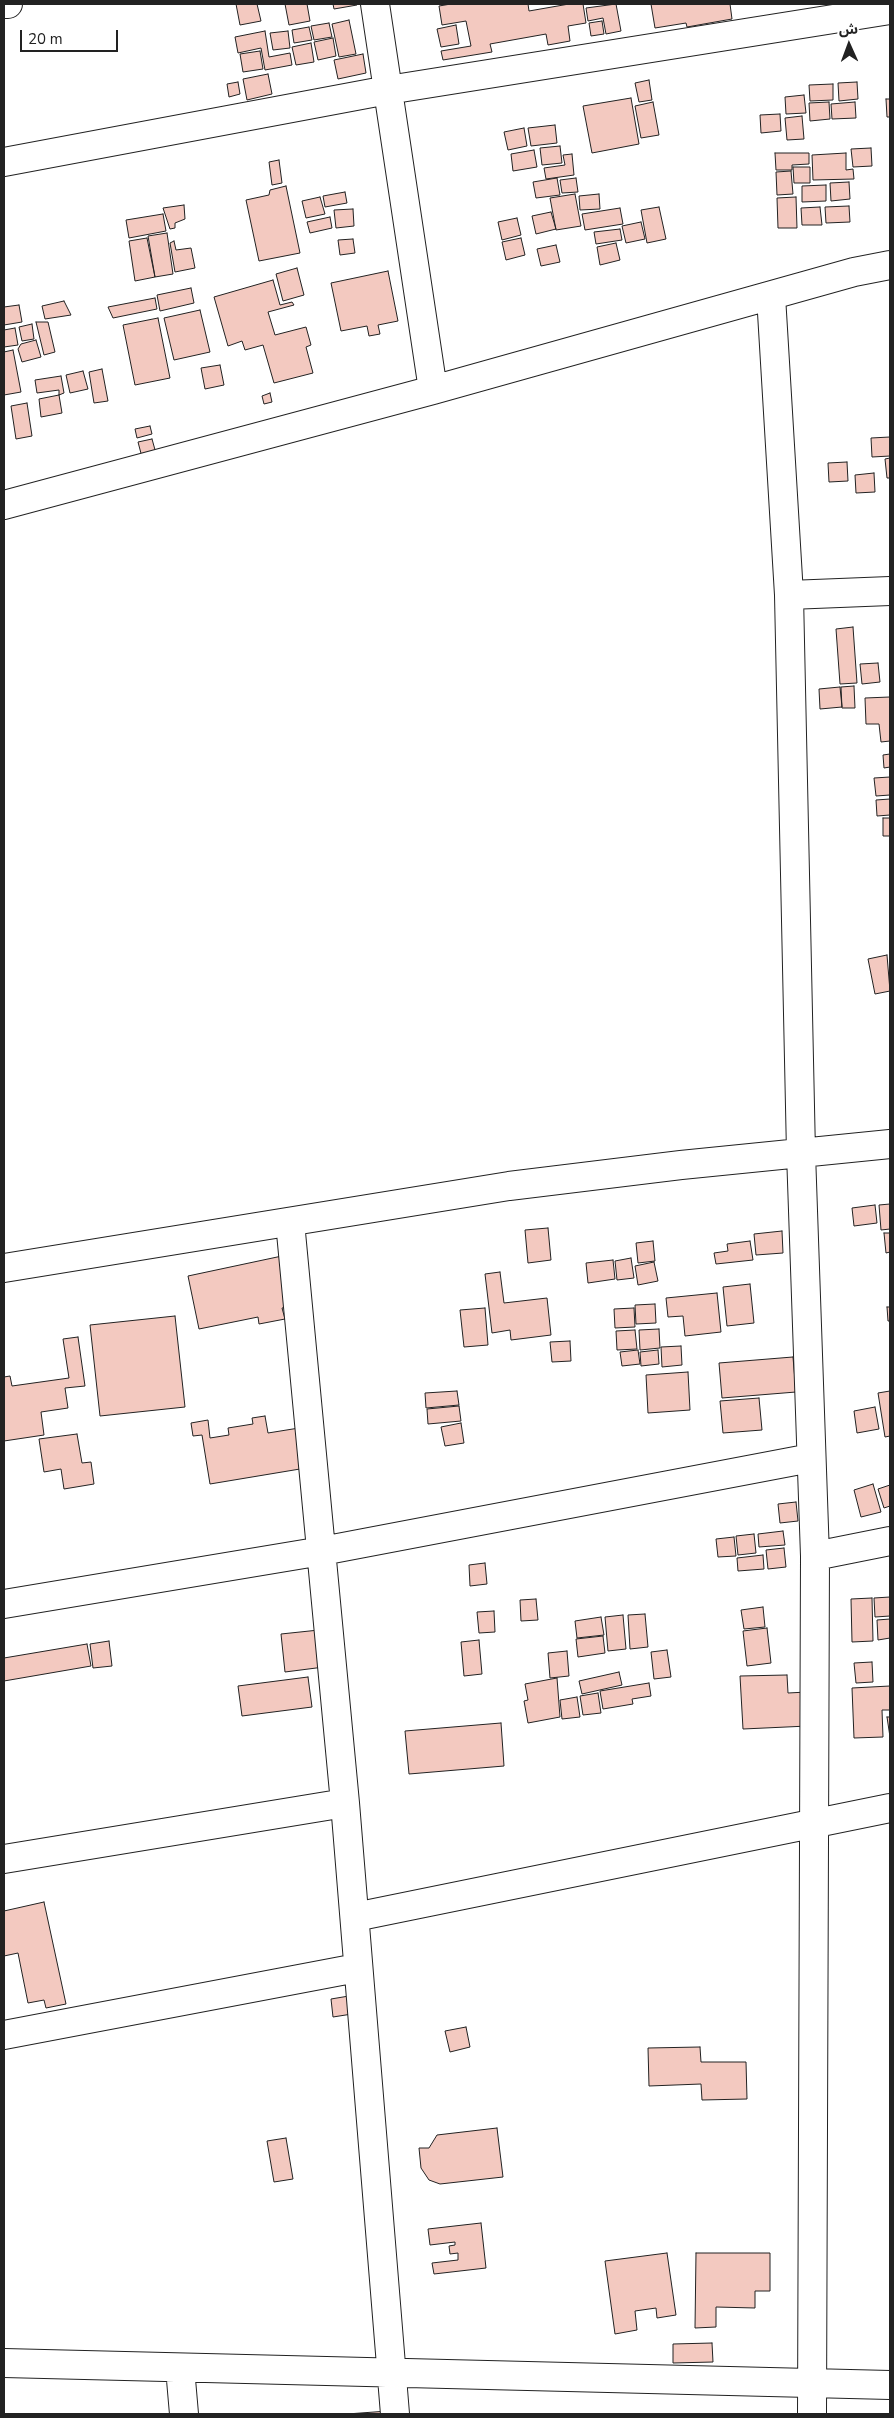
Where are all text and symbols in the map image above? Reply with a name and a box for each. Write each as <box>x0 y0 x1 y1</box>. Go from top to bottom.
scale bar <box>22 20 120 52</box>
north arrow <box>824 20 874 70</box>
text: ش <box>839 20 858 39</box>
text: 20 m <box>28 29 63 49</box>

